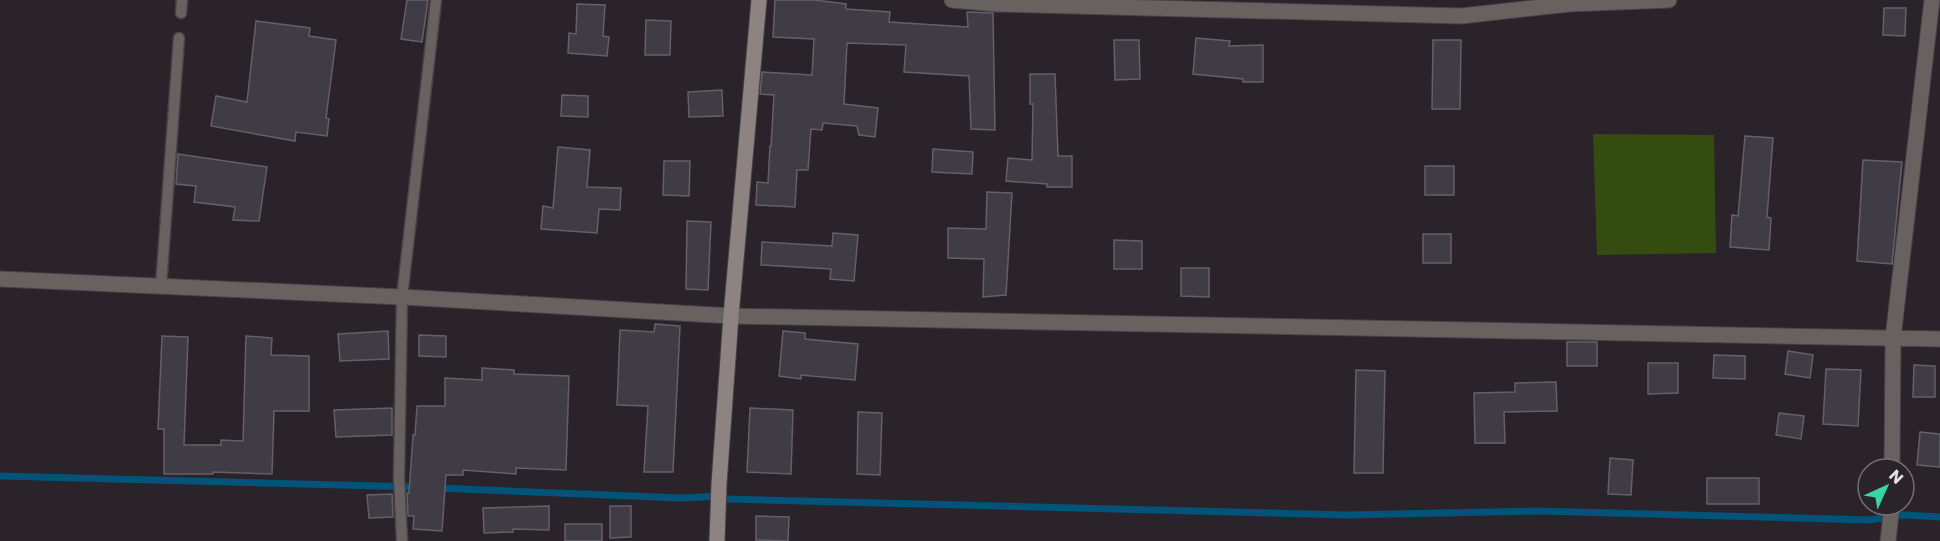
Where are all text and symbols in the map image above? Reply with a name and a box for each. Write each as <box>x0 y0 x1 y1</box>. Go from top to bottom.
north arrow <box>1856 457 1916 517</box>
text: N <box>1884 464 1909 489</box>

